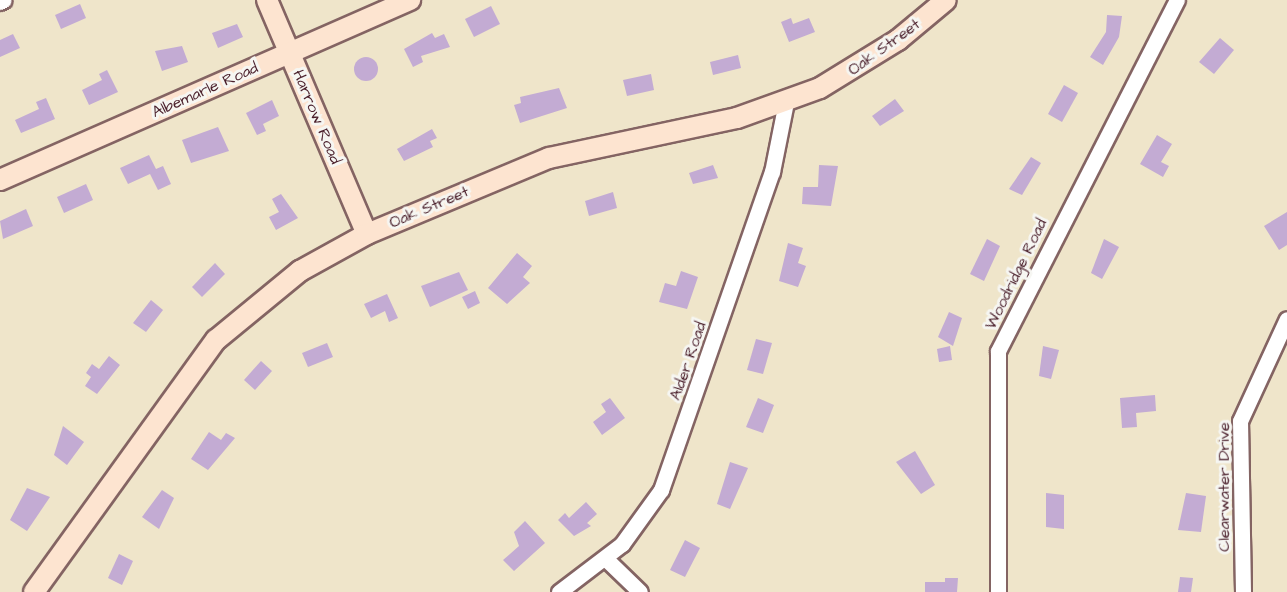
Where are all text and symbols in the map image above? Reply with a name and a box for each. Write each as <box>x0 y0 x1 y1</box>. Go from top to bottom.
street label: Oak Street <box>844 14 924 80</box>
street label: Albemarle Road <box>149 58 261 122</box>
street label: Harrow Road <box>289 67 345 167</box>
street label: Oak Street <box>386 182 472 232</box>
street label: Woodridge Road <box>981 216 1051 332</box>
street label: Alder Road <box>666 319 710 403</box>
street label: Clearwater Drive <box>1214 422 1234 552</box>

